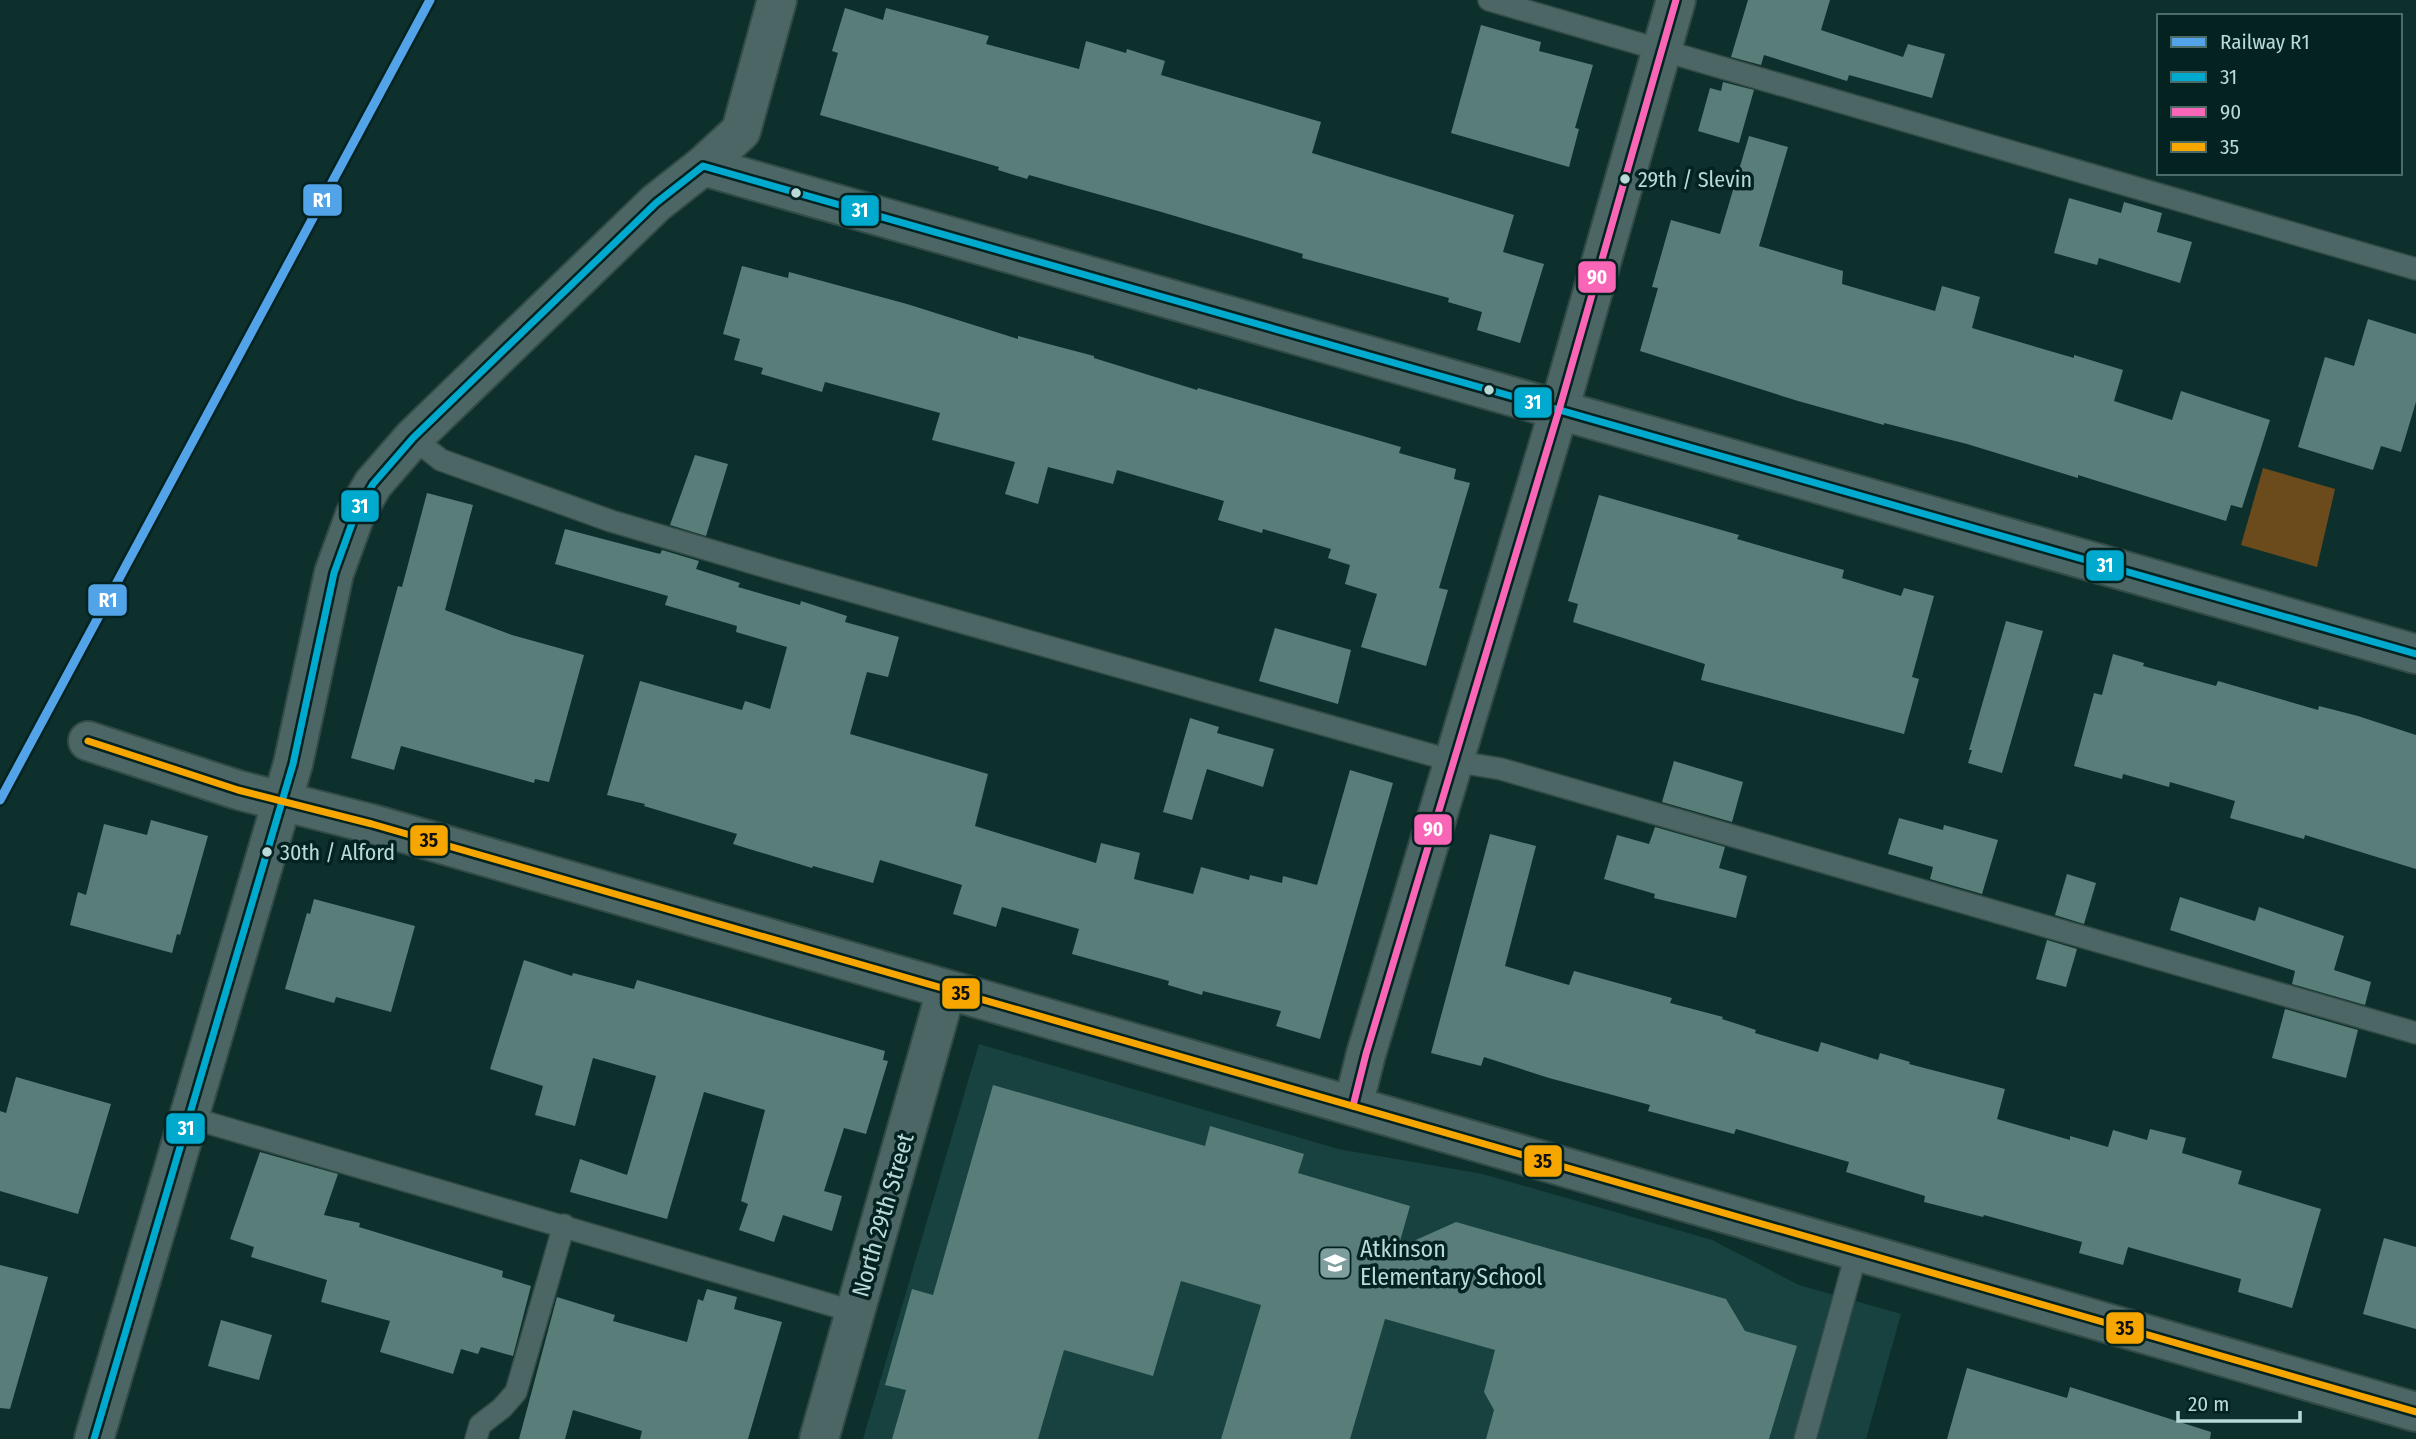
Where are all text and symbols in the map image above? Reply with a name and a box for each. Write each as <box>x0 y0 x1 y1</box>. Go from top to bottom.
legend <box>2157 14 2402 175</box>
text: Railway R1 <box>2220 29 2310 55</box>
text: 31 <box>2220 64 2237 90</box>
text: 90 <box>2220 99 2241 125</box>
text: 35 <box>2220 134 2239 160</box>
place label: 29th / Slevin <box>1638 166 1752 193</box>
marker: 29th / Slevin <box>1618 172 1632 186</box>
line badge: R1 <box>302 183 343 217</box>
unlabelled marker <box>789 186 803 200</box>
text: R1 <box>313 189 331 212</box>
line badge: 31 <box>840 194 880 227</box>
text: 31 <box>851 199 868 222</box>
line badge: 90 <box>1577 260 1617 294</box>
text: 90 <box>1587 266 1607 289</box>
unlabelled marker <box>1482 383 1496 397</box>
line badge: 31 <box>1513 386 1553 419</box>
text: 31 <box>1524 391 1541 414</box>
line badge: 31 <box>340 489 380 523</box>
text: 31 <box>351 495 368 518</box>
line badge: 31 <box>2085 549 2125 582</box>
text: 31 <box>2096 554 2113 577</box>
line badge: R1 <box>87 583 128 617</box>
text: R1 <box>99 589 117 612</box>
line badge: 90 <box>1413 813 1453 846</box>
text: 90 <box>1423 818 1443 841</box>
line badge: 35 <box>409 824 449 857</box>
text: 35 <box>419 829 438 852</box>
place label: 30th / Alford <box>280 839 395 866</box>
marker: 30th / Alford <box>260 845 274 859</box>
line badge: 35 <box>941 977 981 1010</box>
text: 35 <box>951 982 970 1005</box>
line badge: 31 <box>165 1112 206 1145</box>
text: 31 <box>177 1117 194 1140</box>
street label: North 29th Street <box>846 1130 920 1300</box>
line badge: 35 <box>1523 1144 1563 1178</box>
text: 35 <box>1533 1150 1552 1173</box>
place label: Atkinson Elementary School <box>1360 1235 1543 1291</box>
school or university icon: Atkinson Elementary School <box>1316 1244 1354 1282</box>
line badge: 35 <box>2105 1311 2145 1345</box>
text: 35 <box>2115 1317 2134 1340</box>
scale bar <box>2178 1380 2300 1424</box>
text: 20 m <box>2188 1391 2229 1417</box>

